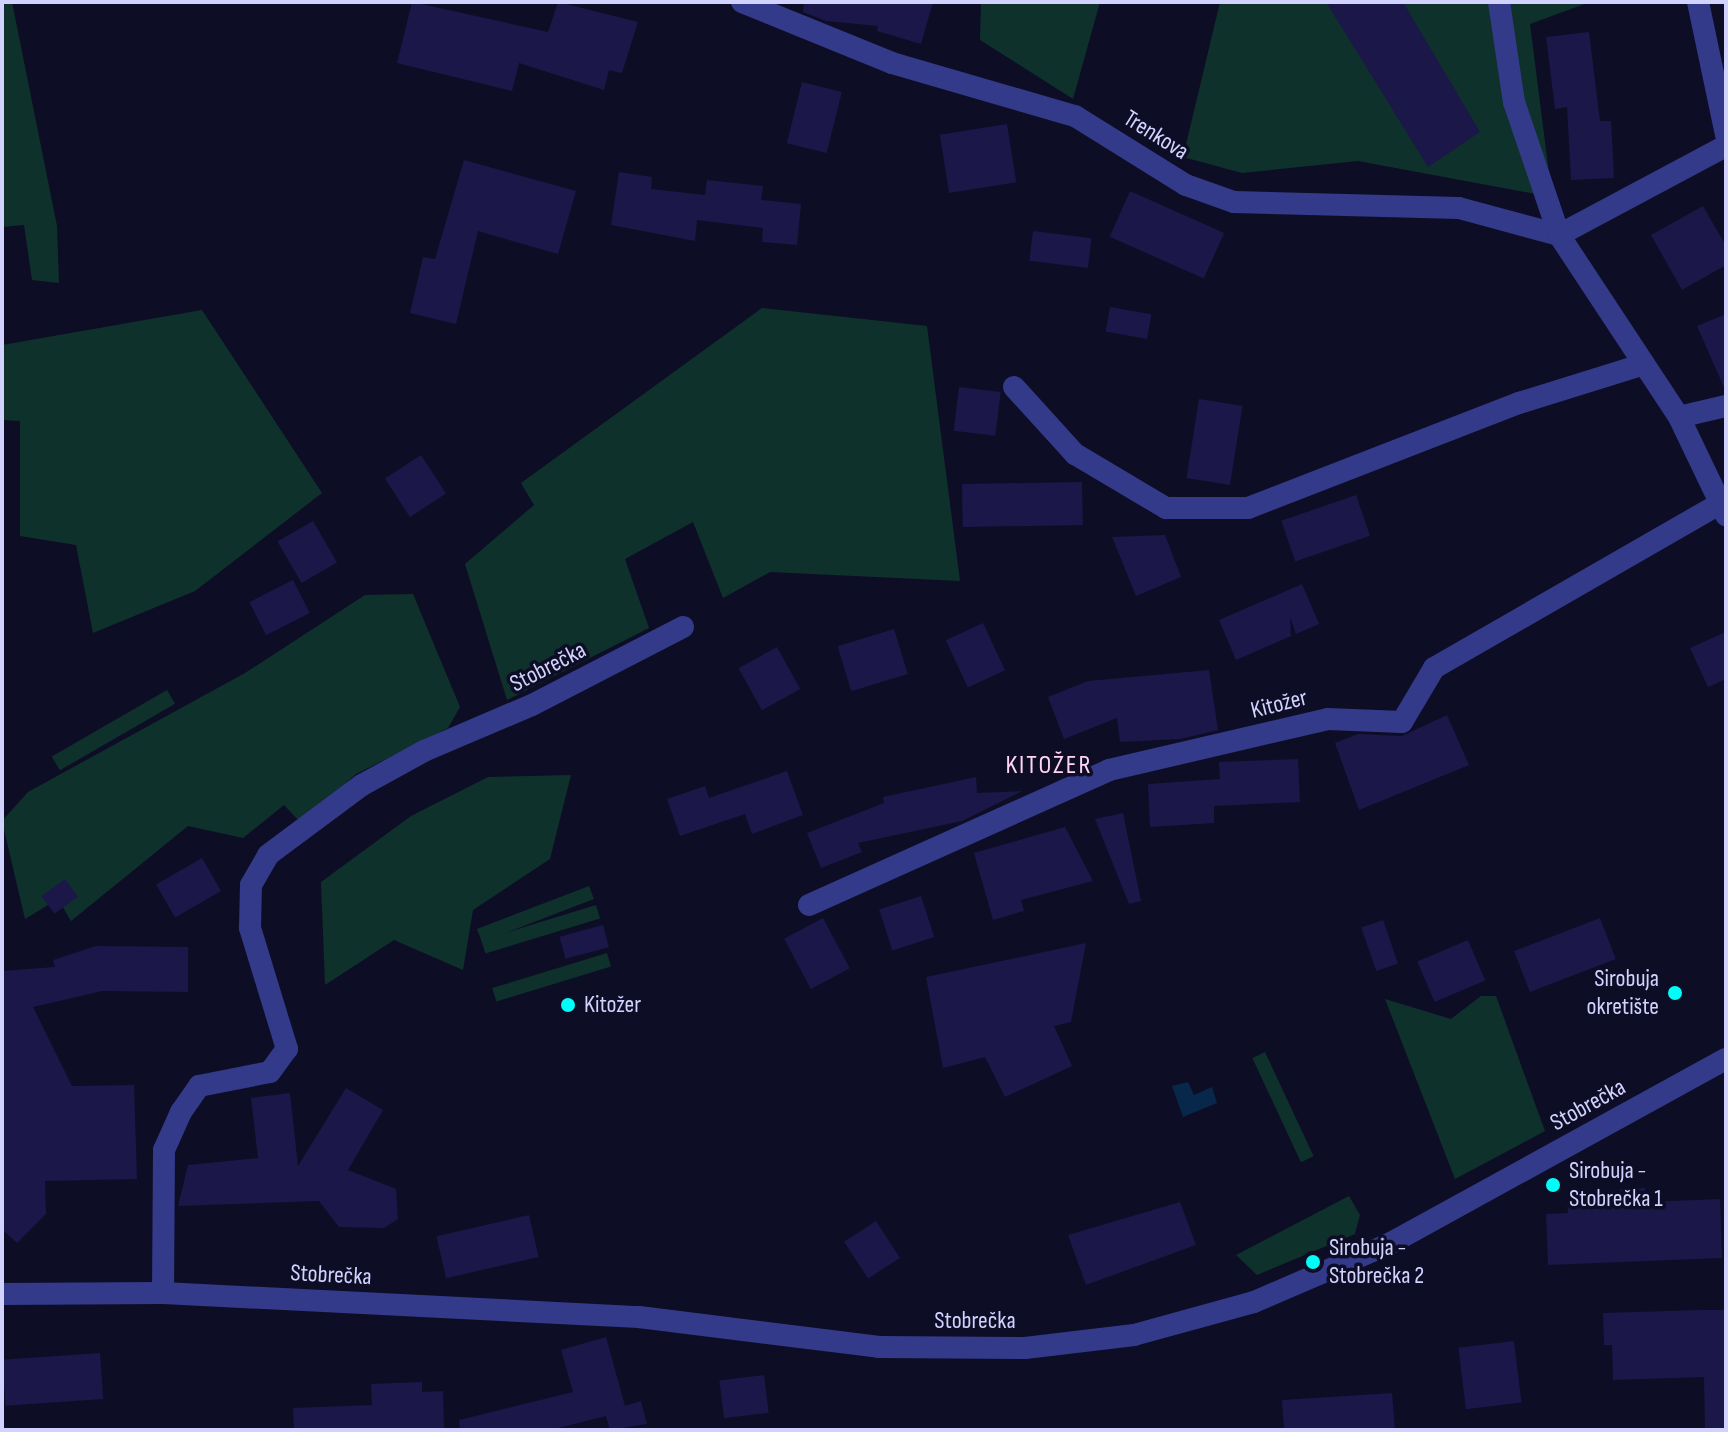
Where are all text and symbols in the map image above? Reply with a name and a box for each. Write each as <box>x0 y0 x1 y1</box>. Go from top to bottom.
street label: Trenkova <box>1118 104 1194 166</box>
street label: Stobrečka <box>505 636 591 698</box>
street label: Kitožer <box>1248 683 1310 725</box>
district label: KITOŽER <box>1005 750 1093 782</box>
place label: Sirobuja okretište <box>1587 965 1659 1021</box>
marker: Sirobuja okretište <box>1666 984 1684 1002</box>
place label: Kitožer <box>584 991 641 1019</box>
marker: Kitožer <box>559 996 577 1014</box>
street label: Stobrečka <box>1545 1073 1631 1137</box>
place label: Sirobuja - Stobrečka 1 <box>1569 1157 1663 1213</box>
marker: Sirobuja - Stobrečka 1 <box>1544 1176 1562 1194</box>
place label: Sirobuja - Stobrečka 2 <box>1329 1234 1424 1290</box>
marker: Sirobuja - Stobrečka 2 <box>1304 1253 1322 1271</box>
street label: Stobrečka <box>290 1258 372 1292</box>
street label: Stobrečka <box>934 1307 1016 1335</box>

